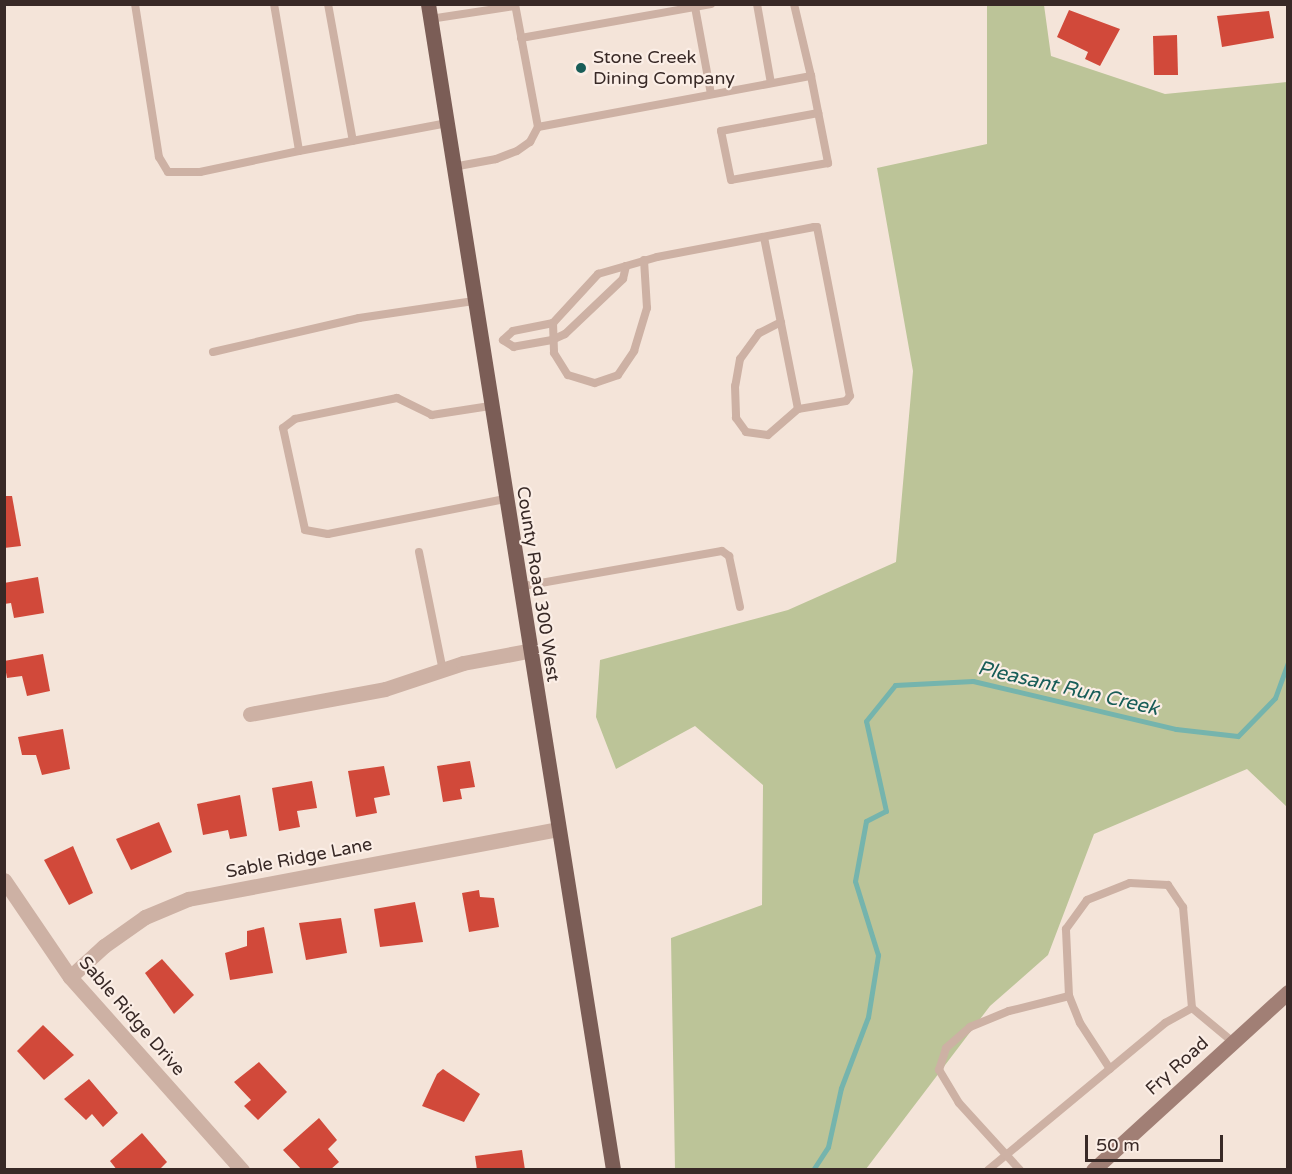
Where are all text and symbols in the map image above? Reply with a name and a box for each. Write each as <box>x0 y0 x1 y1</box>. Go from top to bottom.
place label: Stone Creek Dining Company <box>593 47 735 90</box>
marker: Stone Creek Dining Company <box>574 61 588 75</box>
street label: County Road 300 West <box>512 485 564 683</box>
water label: Pleasant Run Creek <box>975 657 1161 721</box>
street label: Sable Ridge Lane <box>224 833 374 883</box>
street label: Sable Ridge Drive <box>74 952 190 1080</box>
street label: Fry Road <box>1141 1032 1213 1100</box>
scale bar <box>1088 1123 1226 1161</box>
text: 50 m <box>1096 1134 1140 1156</box>

